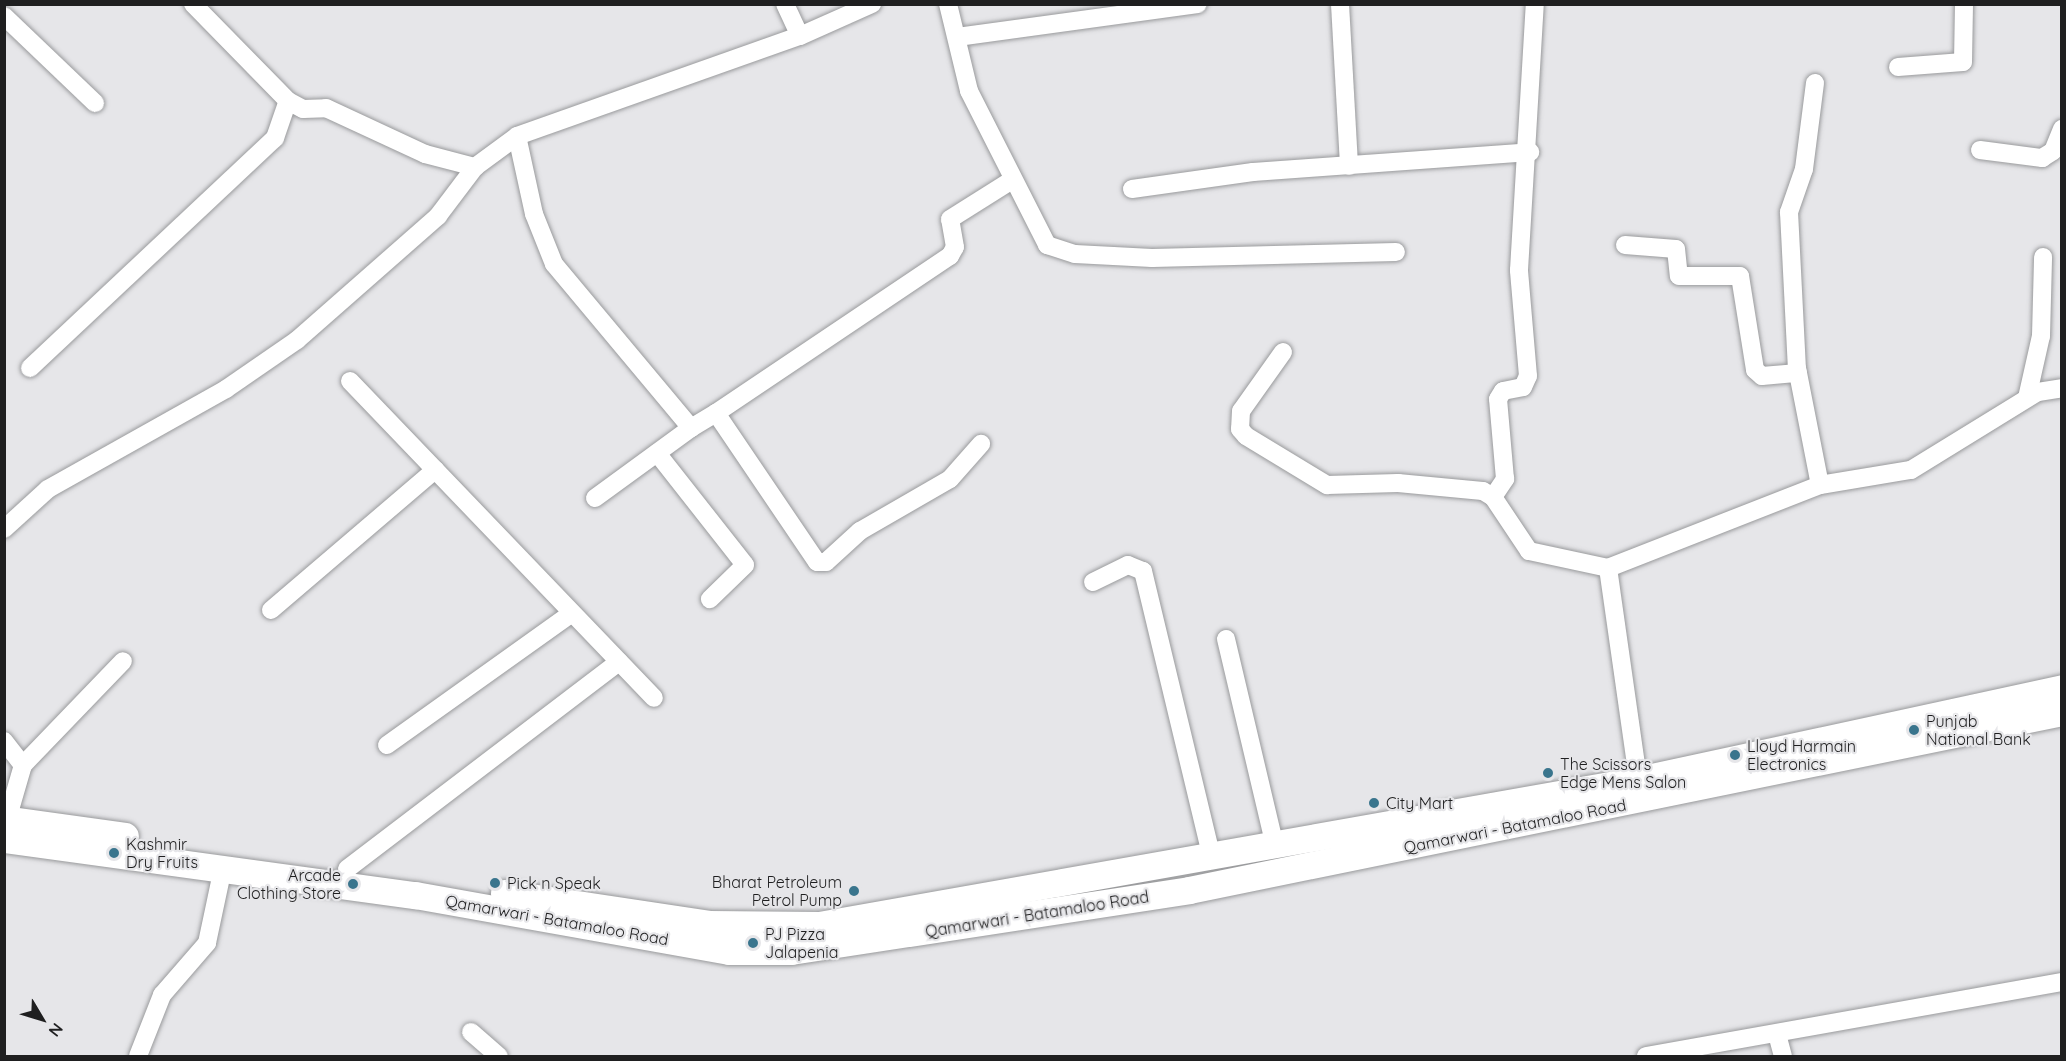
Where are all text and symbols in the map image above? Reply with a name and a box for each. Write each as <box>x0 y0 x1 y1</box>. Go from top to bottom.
place label: Punjab National Bank <box>1926 711 2031 749</box>
marker: Punjab National Bank <box>1907 723 1921 737</box>
place label: Lloyd Harmain Electronics <box>1747 736 1856 774</box>
marker: Lloyd Harmain Electronics <box>1728 748 1742 762</box>
place label: The Scissors Edge Mens Salon <box>1560 754 1686 792</box>
marker: The Scissors Edge Mens Salon <box>1541 766 1555 780</box>
place label: City Mart <box>1386 793 1453 813</box>
street label: Qamarwari - Batamaloo Road <box>1402 795 1628 857</box>
marker: City Mart <box>1367 796 1381 810</box>
place label: Kashmir Dry Fruits <box>126 834 198 872</box>
marker: Kashmir Dry Fruits <box>107 846 121 860</box>
place label: Arcade Clothing Store <box>237 865 341 903</box>
place label: Bharat Petroleum Petrol Pump <box>712 872 842 910</box>
place label: Pick n Speak <box>507 873 601 893</box>
marker: Pick n Speak <box>488 876 502 890</box>
marker: Arcade Clothing Store <box>346 877 360 891</box>
marker: Bharat Petroleum Petrol Pump <box>847 884 861 898</box>
street label: Qamarwari - Batamaloo Road <box>924 887 1150 941</box>
street label: Qamarwari - Batamaloo Road <box>444 891 670 949</box>
place label: PJ Pizza Jalapenia <box>765 924 838 962</box>
marker: PJ Pizza Jalapenia <box>746 936 760 950</box>
north arrow <box>12 989 72 1049</box>
text: N <box>45 1019 68 1041</box>

